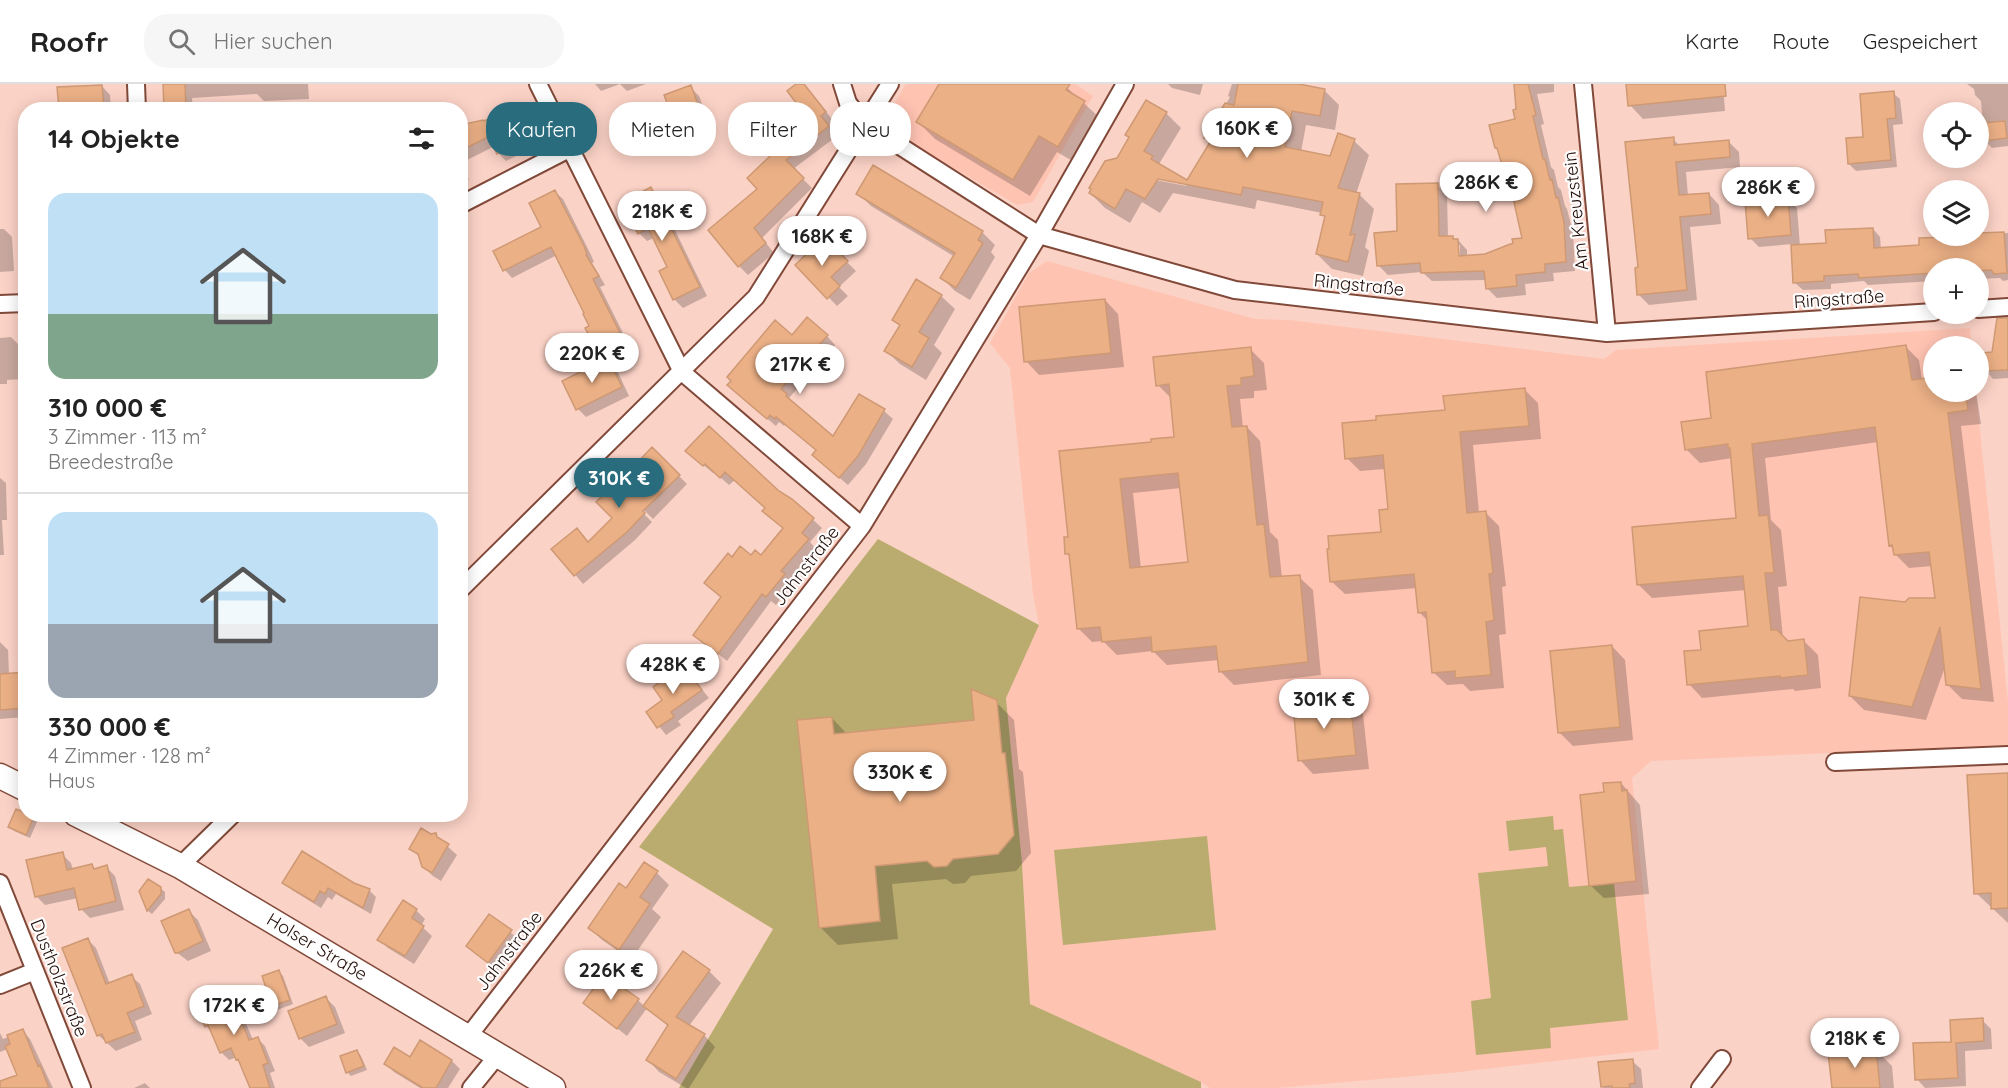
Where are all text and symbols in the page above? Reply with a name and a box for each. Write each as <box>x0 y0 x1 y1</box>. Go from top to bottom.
search box <box>144 14 564 68</box>
text: Roofr <box>30 24 108 59</box>
icon: search <box>165 25 198 58</box>
text: Hier suchen <box>213 27 333 55</box>
text: Karte <box>1685 28 1739 54</box>
text: Route <box>1772 28 1830 54</box>
text: Gespeichert <box>1863 28 1978 54</box>
chip: Kaufen <box>486 102 597 156</box>
chip: Mieten <box>609 102 716 156</box>
chip: Filter <box>728 102 818 156</box>
chip: Neu <box>830 102 911 156</box>
map controls <box>1923 102 1989 402</box>
button: locate <box>1923 102 1989 168</box>
pin: 160K € <box>1198 108 1296 159</box>
text: 160K € <box>1216 115 1278 140</box>
text: 14 Objekte <box>48 122 180 155</box>
icon: filters <box>405 122 438 155</box>
street label: Am Kreuzstein <box>1558 150 1593 272</box>
pin: 286K € <box>1437 162 1535 213</box>
pin: 286K € <box>1719 167 1817 218</box>
text: 286K € <box>1454 169 1518 194</box>
text: 286K € <box>1736 174 1800 199</box>
button: layers <box>1923 180 1989 246</box>
pin: 218K € <box>613 191 711 242</box>
text: 218K € <box>631 198 693 223</box>
pin: 168K € <box>773 216 871 267</box>
text: 168K € <box>791 223 853 248</box>
icon: home <box>189 232 297 340</box>
button: + <box>1923 258 1989 324</box>
street label: Ringstraße <box>1313 268 1405 301</box>
street label: Ringstraße <box>1793 284 1885 313</box>
pin: 220K € <box>543 333 641 384</box>
button: − <box>1923 336 1989 402</box>
text: 220K € <box>559 340 625 365</box>
pin: 217K € <box>751 344 849 395</box>
text: 217K € <box>769 351 831 376</box>
text: 310 000 € <box>48 391 167 424</box>
text: 3 Zimmer · 113 m² <box>48 424 207 449</box>
text: Breedestraße <box>48 449 173 474</box>
pin: 310K € <box>570 458 668 509</box>
text: 310K € <box>588 465 650 490</box>
street label: Jahnstraße <box>767 521 844 610</box>
icon: home <box>189 551 297 659</box>
pin: 428K € <box>624 644 722 695</box>
text: 428K € <box>640 651 706 676</box>
pin: 301K € <box>1275 679 1373 730</box>
text: 301K € <box>1293 686 1355 711</box>
text: 330 000 € <box>48 710 171 743</box>
text: 4 Zimmer · 128 m² <box>48 743 211 768</box>
pin: 330K € <box>851 752 949 803</box>
text: 330K € <box>868 759 933 784</box>
text: Haus <box>48 768 95 793</box>
street label: Jahnstraße <box>470 906 547 995</box>
street label: Holser Straße <box>263 908 372 986</box>
street label: Dustholzstraße <box>25 916 94 1040</box>
pin: 226K € <box>562 950 660 1001</box>
text: 226K € <box>578 957 644 982</box>
pin: 172K € <box>185 985 283 1036</box>
text: 172K € <box>203 992 265 1017</box>
pin: 218K € <box>1806 1018 1904 1069</box>
text: 218K € <box>1824 1025 1886 1050</box>

